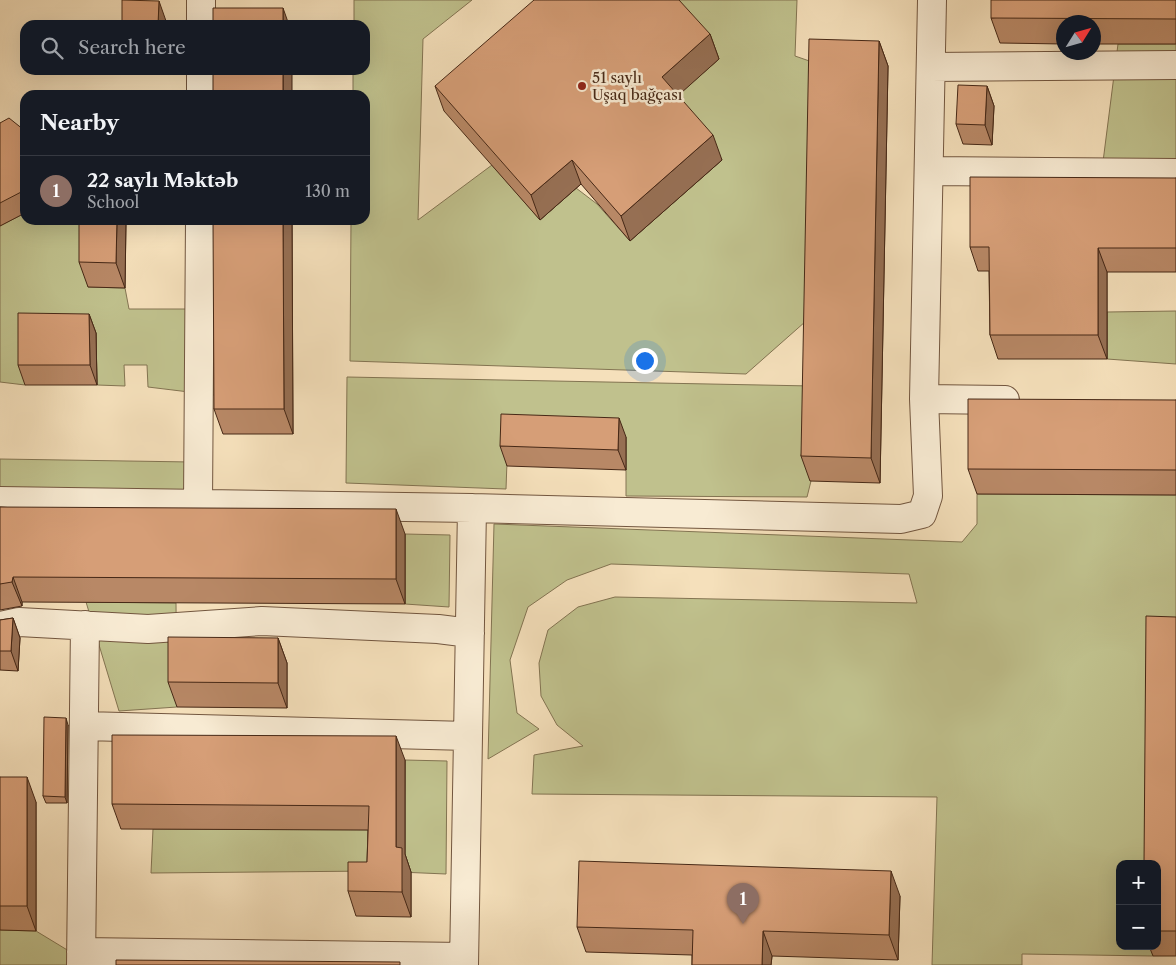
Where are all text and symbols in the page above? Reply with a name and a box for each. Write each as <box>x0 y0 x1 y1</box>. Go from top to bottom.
north arrow <box>1056 15 1101 60</box>
search box <box>20 20 370 75</box>
icon: search <box>38 34 66 62</box>
text: Search here <box>78 36 186 59</box>
place label: 51 saylı Uşaq bağçası <box>592 68 683 104</box>
marker: 51 saylı Uşaq bağçası <box>576 80 588 92</box>
text: Nearby <box>40 110 119 135</box>
text: 22 saylı Məktəb <box>87 169 238 192</box>
text: 1 <box>52 181 60 201</box>
text: 130 m <box>305 181 350 201</box>
text: School <box>87 192 139 212</box>
your location <box>632 348 658 374</box>
map controls <box>1116 860 1161 950</box>
button: + <box>1116 860 1161 905</box>
pin: 1 <box>727 883 759 924</box>
button: − <box>1116 905 1161 950</box>

